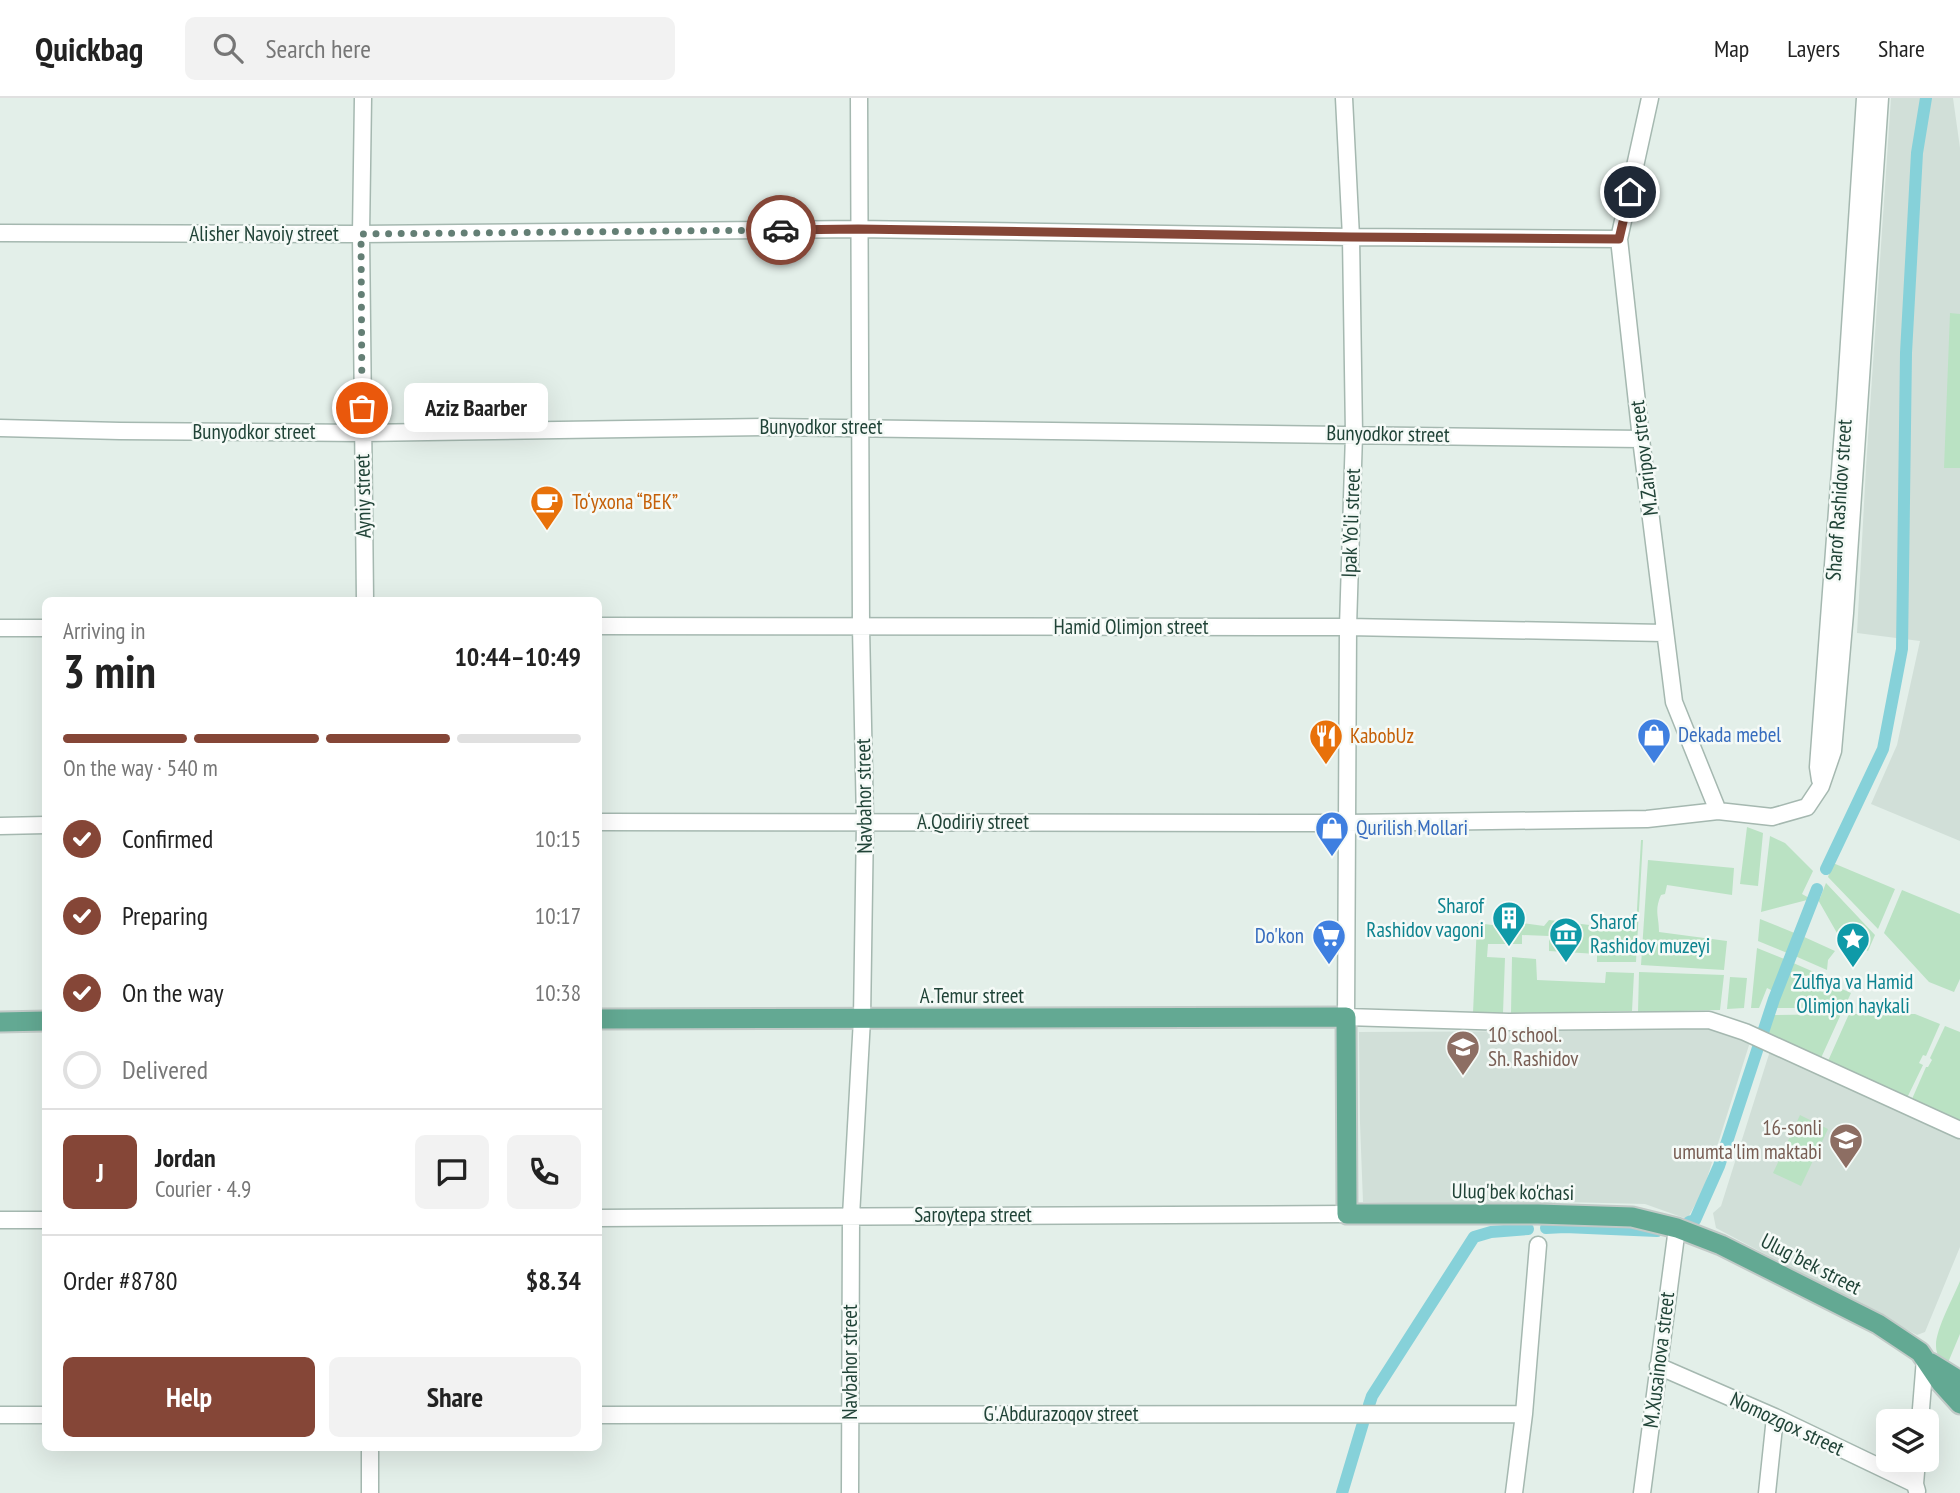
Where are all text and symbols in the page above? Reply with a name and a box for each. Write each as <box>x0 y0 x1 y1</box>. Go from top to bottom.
search box <box>185 17 675 80</box>
text: Quickbag <box>35 27 143 70</box>
icon: search <box>209 29 247 67</box>
text: Search here <box>265 32 371 65</box>
text: Map <box>1714 33 1749 64</box>
text: Layers <box>1787 33 1840 64</box>
text: Share <box>1878 33 1925 64</box>
pin <box>1600 162 1660 222</box>
icon: home <box>1611 173 1649 211</box>
courier <box>746 195 816 265</box>
icon: car <box>762 211 800 249</box>
street label: Alisher Navoiy street <box>189 220 339 247</box>
pin <box>332 378 392 438</box>
callout: Aziz Baarber <box>404 384 548 432</box>
icon: bag <box>343 389 381 427</box>
text: Aziz Baarber <box>425 393 527 422</box>
street label: M.Zaripov street <box>1623 398 1664 517</box>
street label: Bunyodkor street <box>759 413 883 440</box>
street label: Bunyodkor street <box>192 418 316 445</box>
street label: Sharof Rashidov street <box>1819 418 1858 582</box>
street label: Bunyodkor street <box>1326 419 1450 448</box>
street label: Ayniy street <box>348 453 377 538</box>
street label: Ipak Yo'li street <box>1335 468 1366 578</box>
cafe icon: To‘yxona “BEK” <box>528 483 566 532</box>
place label: To‘yxona “BEK” <box>572 488 678 515</box>
street label: Hamid Olimjon street <box>1054 613 1209 640</box>
text: Arriving in <box>63 616 145 645</box>
text: 10:44–10:49 <box>454 640 581 673</box>
text: 3 min <box>63 641 156 701</box>
shop icon: Dekada mebel <box>1635 716 1673 765</box>
restaurant icon: KabobUz <box>1307 717 1345 766</box>
place label: Dekada mebel <box>1678 721 1781 748</box>
place label: KabobUz <box>1350 722 1414 749</box>
street label: Navbahor street <box>849 738 878 854</box>
text: On the way · 540 m <box>63 753 218 782</box>
street label: A.Qodiriy street <box>917 808 1029 835</box>
shop icon: Qurilish Mollari <box>1313 809 1351 858</box>
place label: Qurilish Mollari <box>1356 814 1468 841</box>
icon: check <box>63 820 101 858</box>
text: Confirmed <box>122 822 213 855</box>
text: 10:15 <box>535 824 581 853</box>
place label: Sharof Rashidov vagoni <box>1366 892 1485 943</box>
icon: check <box>63 897 101 935</box>
text: Preparing <box>122 899 208 932</box>
building icon: Sharof Rashidov vagoni <box>1490 899 1528 948</box>
text: 10:17 <box>535 901 581 930</box>
place label: Sharof Rashidov muzeyi <box>1590 908 1710 959</box>
museum icon: Sharof Rashidov muzeyi <box>1547 915 1585 964</box>
supermarket icon: Do'kon <box>1310 917 1348 966</box>
place icon: Zulfiya va Hamid Olimjon haykali <box>1834 920 1872 969</box>
place label: Do'kon <box>1255 922 1304 949</box>
place label: Zulfiya va Hamid Olimjon haykali <box>1793 968 1913 1019</box>
icon: check <box>63 974 101 1012</box>
text: On the way <box>122 976 224 1009</box>
text: 10:38 <box>535 978 581 1007</box>
street label: A.Temur street <box>920 982 1024 1009</box>
place label: 10 school. Sh. Rashidov <box>1488 1021 1579 1072</box>
school or university icon: 10 school. Sh. Rashidov <box>1444 1028 1482 1077</box>
text: Delivered <box>122 1053 208 1086</box>
place label: 16-sonli umumta'lim maktabi <box>1673 1114 1822 1165</box>
school or university icon: 16-sonli umumta'lim maktabi <box>1827 1121 1865 1170</box>
button: chat <box>415 1135 489 1209</box>
button: phone <box>507 1135 581 1209</box>
text: Jordan <box>155 1141 216 1174</box>
text: J <box>96 1156 104 1189</box>
text: Courier · 4.9 <box>155 1174 251 1203</box>
street label: Ulug'bek ko'chasi <box>1451 1177 1575 1206</box>
street label: Saroytepa street <box>914 1201 1032 1228</box>
street label: Ulug'bek street <box>1756 1227 1866 1300</box>
text: Order #8780 <box>63 1264 178 1297</box>
text: $8.34 <box>526 1264 581 1297</box>
street label: M.Xusainova street <box>1637 1290 1680 1430</box>
street label: Navbahor street <box>836 1304 863 1420</box>
button: Help <box>63 1357 315 1437</box>
button: Share <box>329 1357 581 1437</box>
street label: Nomozgoх street <box>1726 1385 1849 1462</box>
street label: G'.Abdurazoqov street <box>983 1400 1139 1427</box>
map controls <box>1876 1409 1939 1472</box>
button: layers <box>1876 1409 1939 1472</box>

